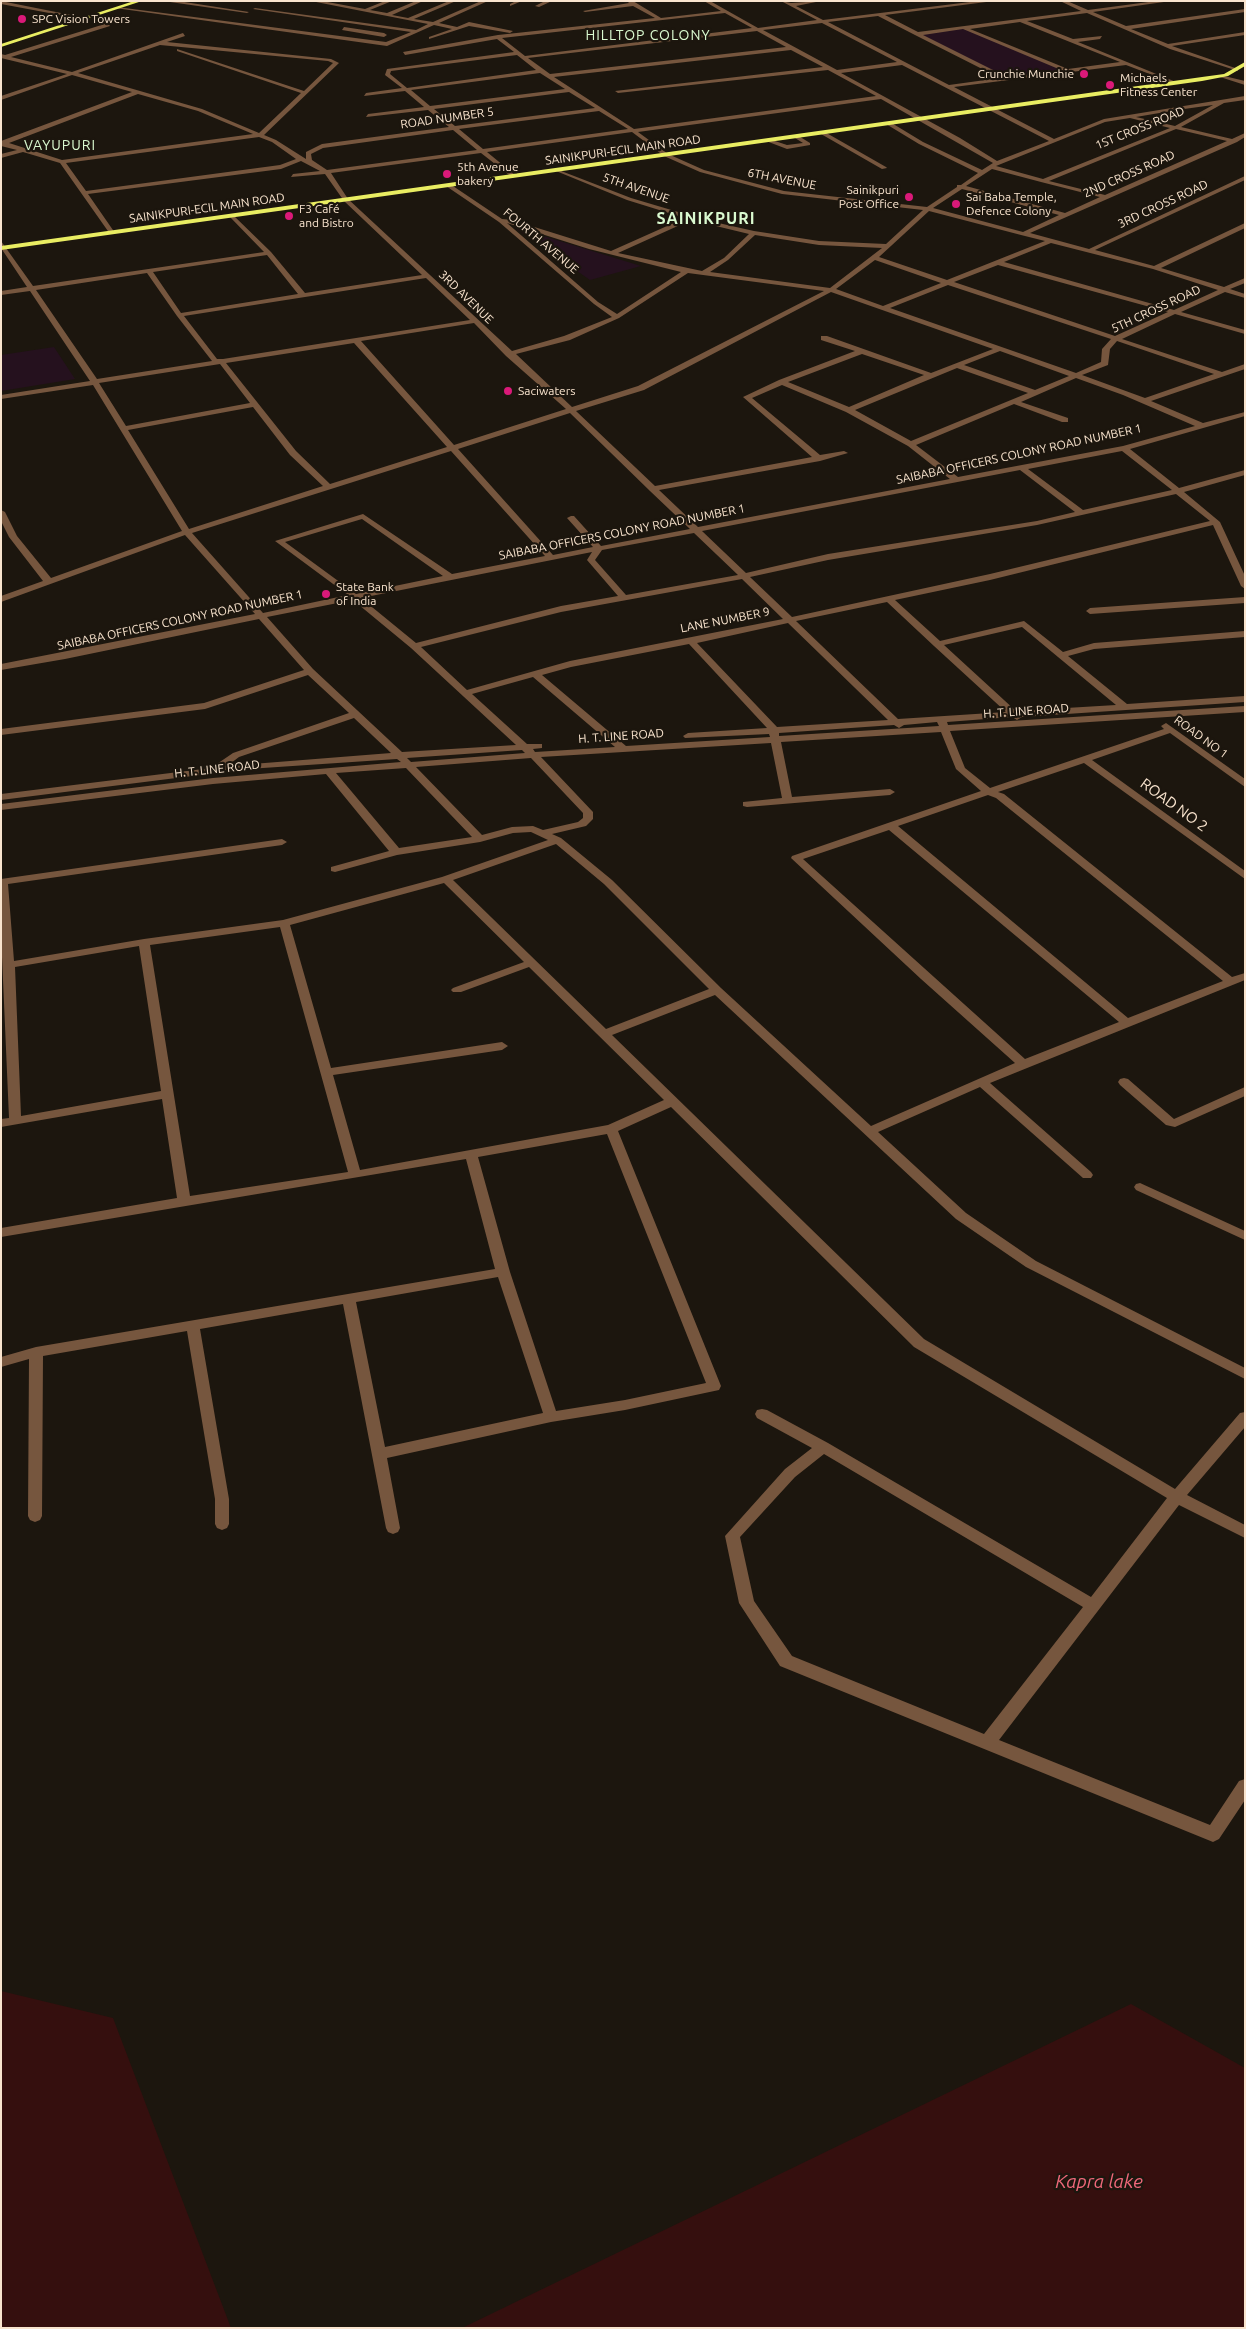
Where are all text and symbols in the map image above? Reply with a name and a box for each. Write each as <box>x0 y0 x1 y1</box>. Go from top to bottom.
place label: SPC Vision Towers <box>32 12 130 26</box>
marker: SPC Vision Towers <box>16 13 28 25</box>
district label: HILLTOP COLONY <box>584 27 712 43</box>
place label: Crunchie Munchie <box>978 67 1074 81</box>
marker: Crunchie Munchie <box>1078 68 1090 80</box>
place label: Michaels Fitness Center <box>1120 71 1197 99</box>
marker: Michaels Fitness Center <box>1104 79 1116 91</box>
street label: ROAD NUMBER 5 <box>399 104 495 132</box>
street label: 1ST CROSS ROAD <box>1093 104 1187 152</box>
street label: SAINIKPURI-ECIL MAIN ROAD <box>544 132 702 168</box>
district label: VAYUPURI <box>23 137 97 153</box>
street label: 2ND CROSS ROAD <box>1081 147 1177 201</box>
place label: 5th Avenue bakery <box>457 160 519 188</box>
street label: 6TH AVENUE <box>746 165 818 193</box>
marker: 5th Avenue bakery <box>441 168 453 180</box>
street label: 5TH AVENUE <box>601 170 671 206</box>
street label: 3RD CROSS ROAD <box>1116 177 1210 231</box>
place label: Sainikpuri Post Office <box>839 183 899 211</box>
street label: SAINIKPURI-ECIL MAIN ROAD <box>128 190 286 226</box>
place label: Sai Baba Temple, Defence Colony <box>966 190 1057 218</box>
marker: Sainikpuri Post Office <box>903 191 915 203</box>
marker: Sai Baba Temple, Defence Colony <box>950 198 962 210</box>
place label: F3 Café and Bistro <box>299 202 354 230</box>
street label: FOURTH AVENUE <box>500 205 582 277</box>
district label: SAINIKPURI <box>655 209 757 229</box>
marker: F3 Café and Bistro <box>283 210 295 222</box>
street label: 3RD AVENUE <box>436 267 496 327</box>
street label: 5TH CROSS ROAD <box>1109 282 1203 336</box>
place label: Saciwaters <box>518 384 575 398</box>
marker: Saciwaters <box>502 385 514 397</box>
street label: SAIBABA OFFICERS COLONY ROAD NUMBER 1 <box>895 421 1143 487</box>
street label: SAIBABA OFFICERS COLONY ROAD NUMBER 1 <box>498 501 746 563</box>
place label: State Bank of India <box>336 580 394 608</box>
street label: SAIBABA OFFICERS COLONY ROAD NUMBER 1 <box>56 587 304 653</box>
marker: State Bank of India <box>320 588 332 600</box>
street label: LANE NUMBER 9 <box>679 604 771 636</box>
street label: H. T. LINE ROAD <box>983 701 1069 721</box>
street label: ROAD NO 1 <box>1171 713 1231 761</box>
street label: H. T. LINE ROAD <box>578 726 664 746</box>
street label: H. T. LINE ROAD <box>174 757 260 781</box>
street label: ROAD NO 2 <box>1137 775 1211 835</box>
water label: Kapra lake <box>1055 2171 1143 2193</box>

